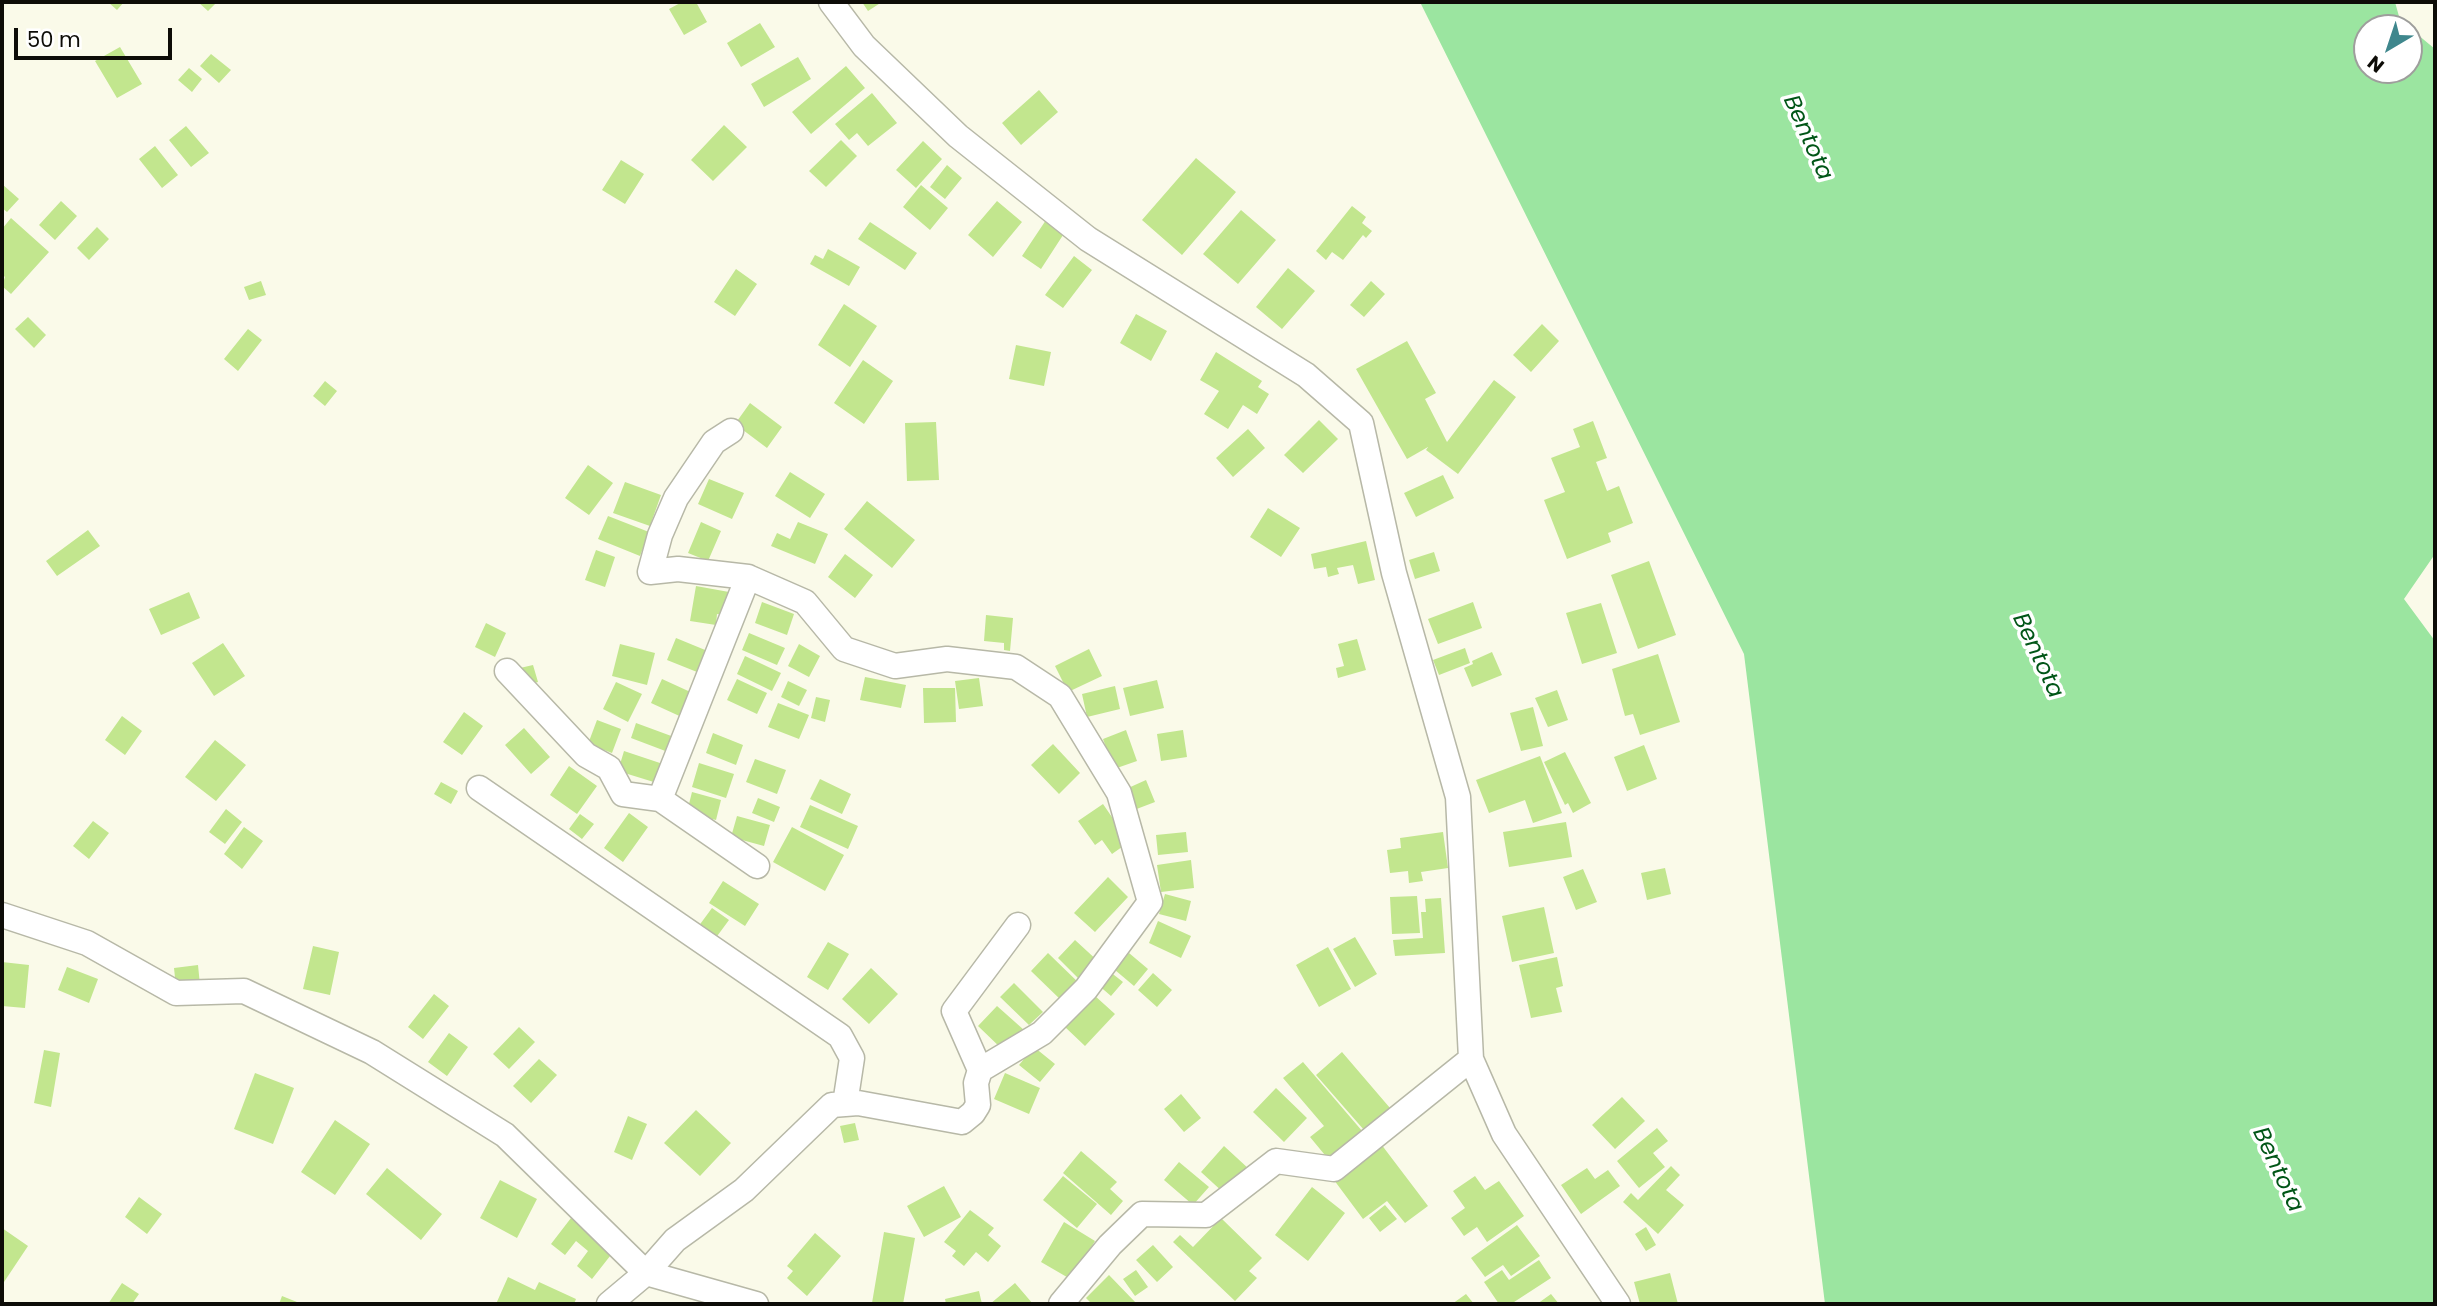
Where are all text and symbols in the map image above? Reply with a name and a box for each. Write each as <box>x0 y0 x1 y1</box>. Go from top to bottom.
scale bar <box>18 14 175 58</box>
north arrow <box>2353 14 2423 84</box>
text: 50 m <box>27 25 81 54</box>
text: N <box>2362 49 2390 79</box>
water label: Bentota <box>1776 91 1838 185</box>
water label: Bentota <box>2005 609 2069 703</box>
water label: Bentota <box>2245 1123 2309 1217</box>

